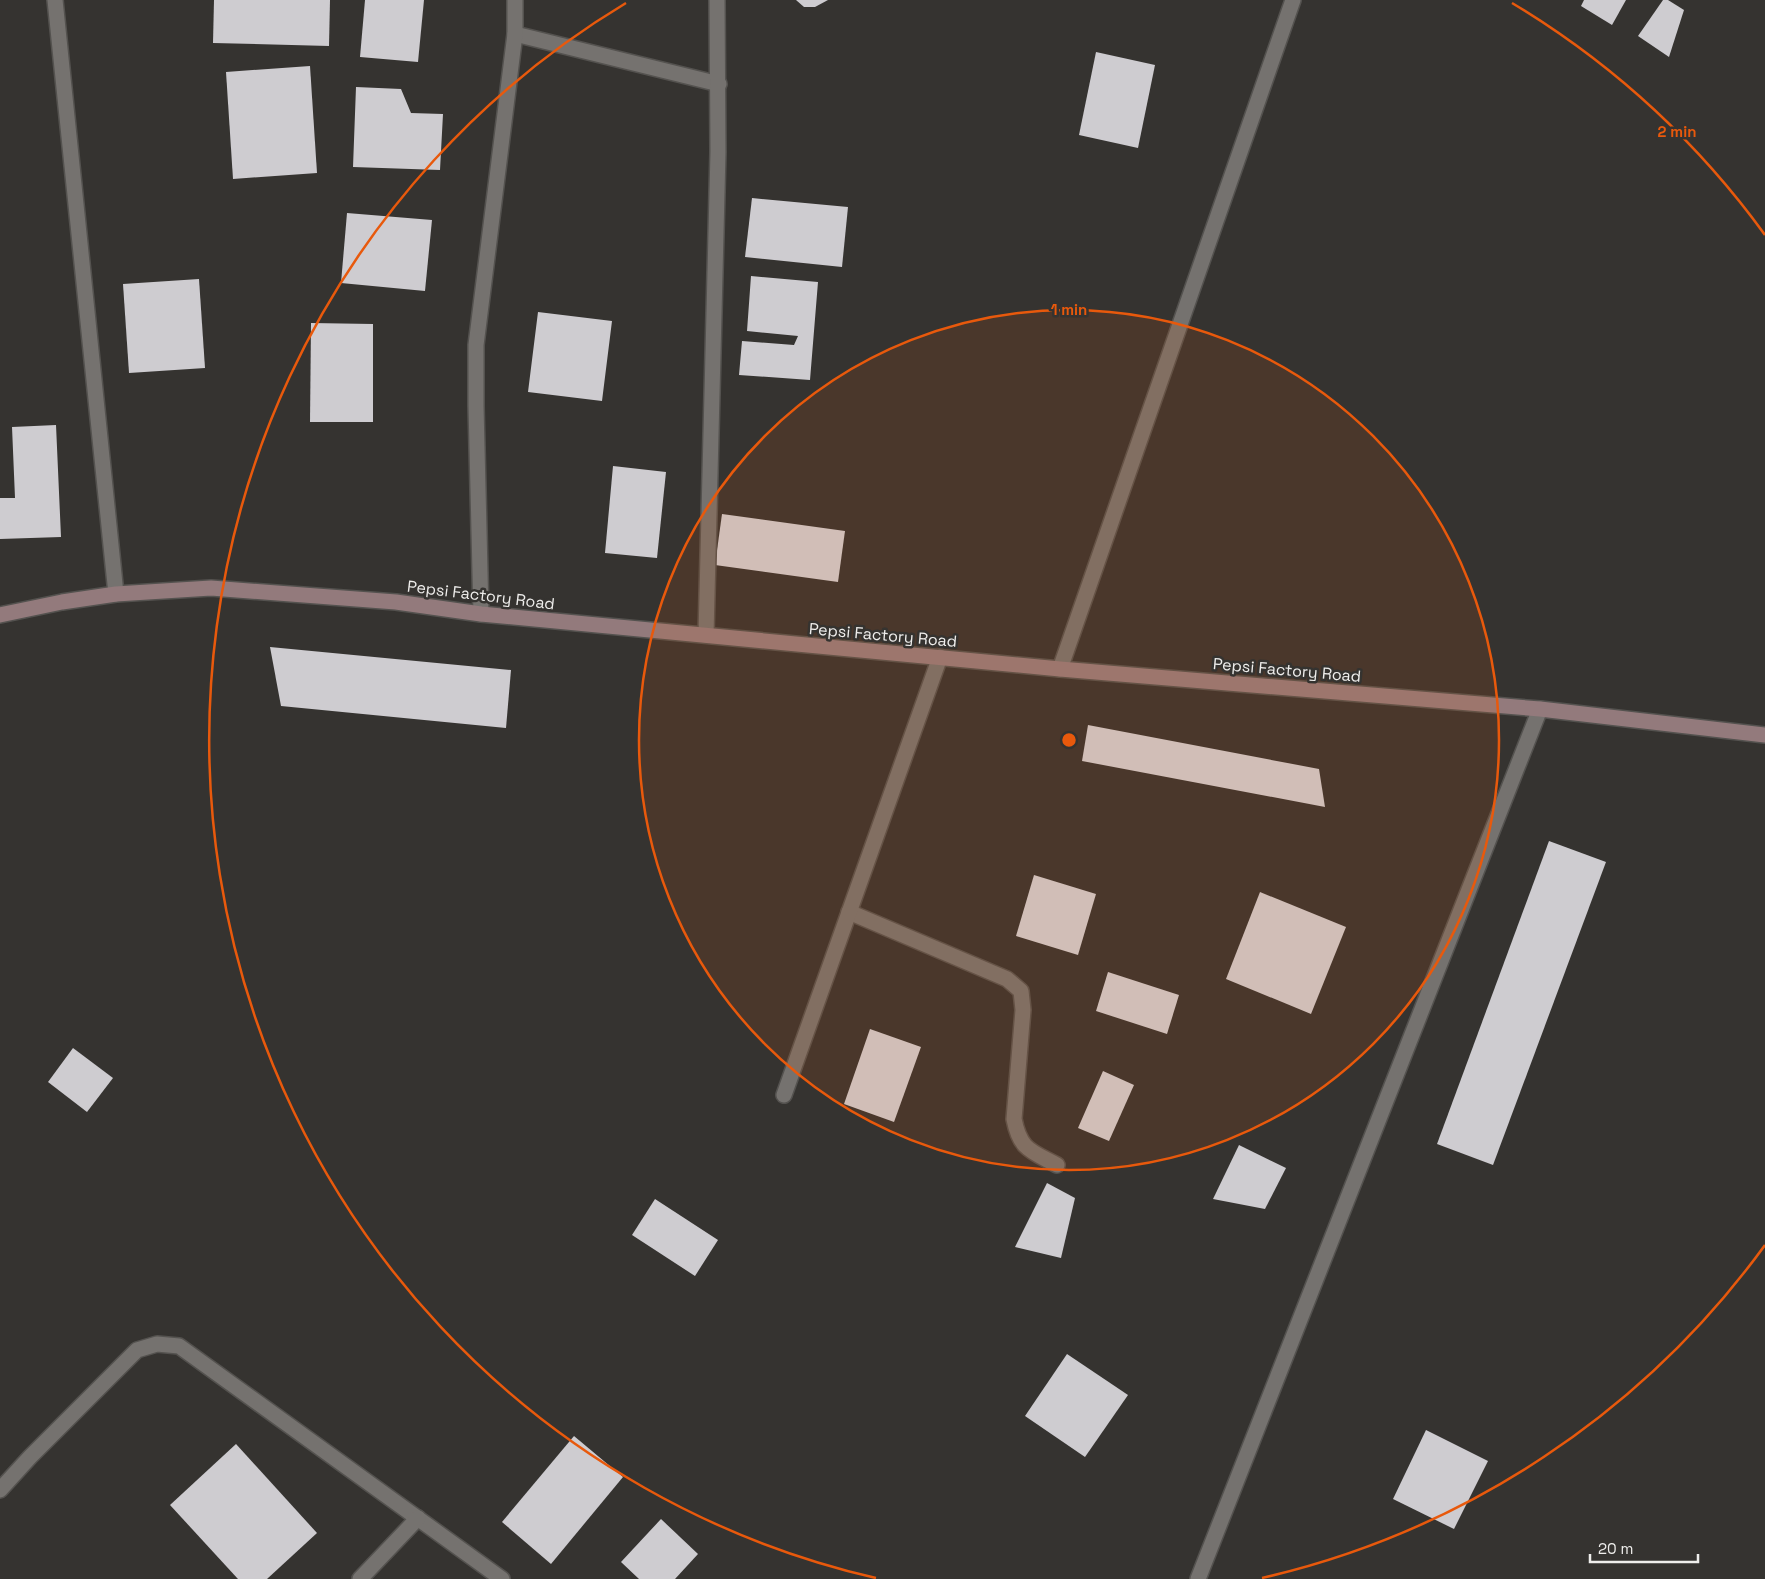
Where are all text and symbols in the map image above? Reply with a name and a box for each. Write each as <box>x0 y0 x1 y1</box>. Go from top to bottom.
text: 2 min <box>1658 122 1696 141</box>
text: 1 min <box>1051 300 1087 319</box>
street label: Pepsi Factory Road <box>406 576 556 614</box>
street label: Pepsi Factory Road <box>808 618 958 652</box>
street label: Pepsi Factory Road <box>1212 653 1362 687</box>
centre of rings <box>1060 731 1078 749</box>
scale bar <box>1590 1532 1698 1564</box>
text: 20 m <box>1598 1539 1633 1558</box>

